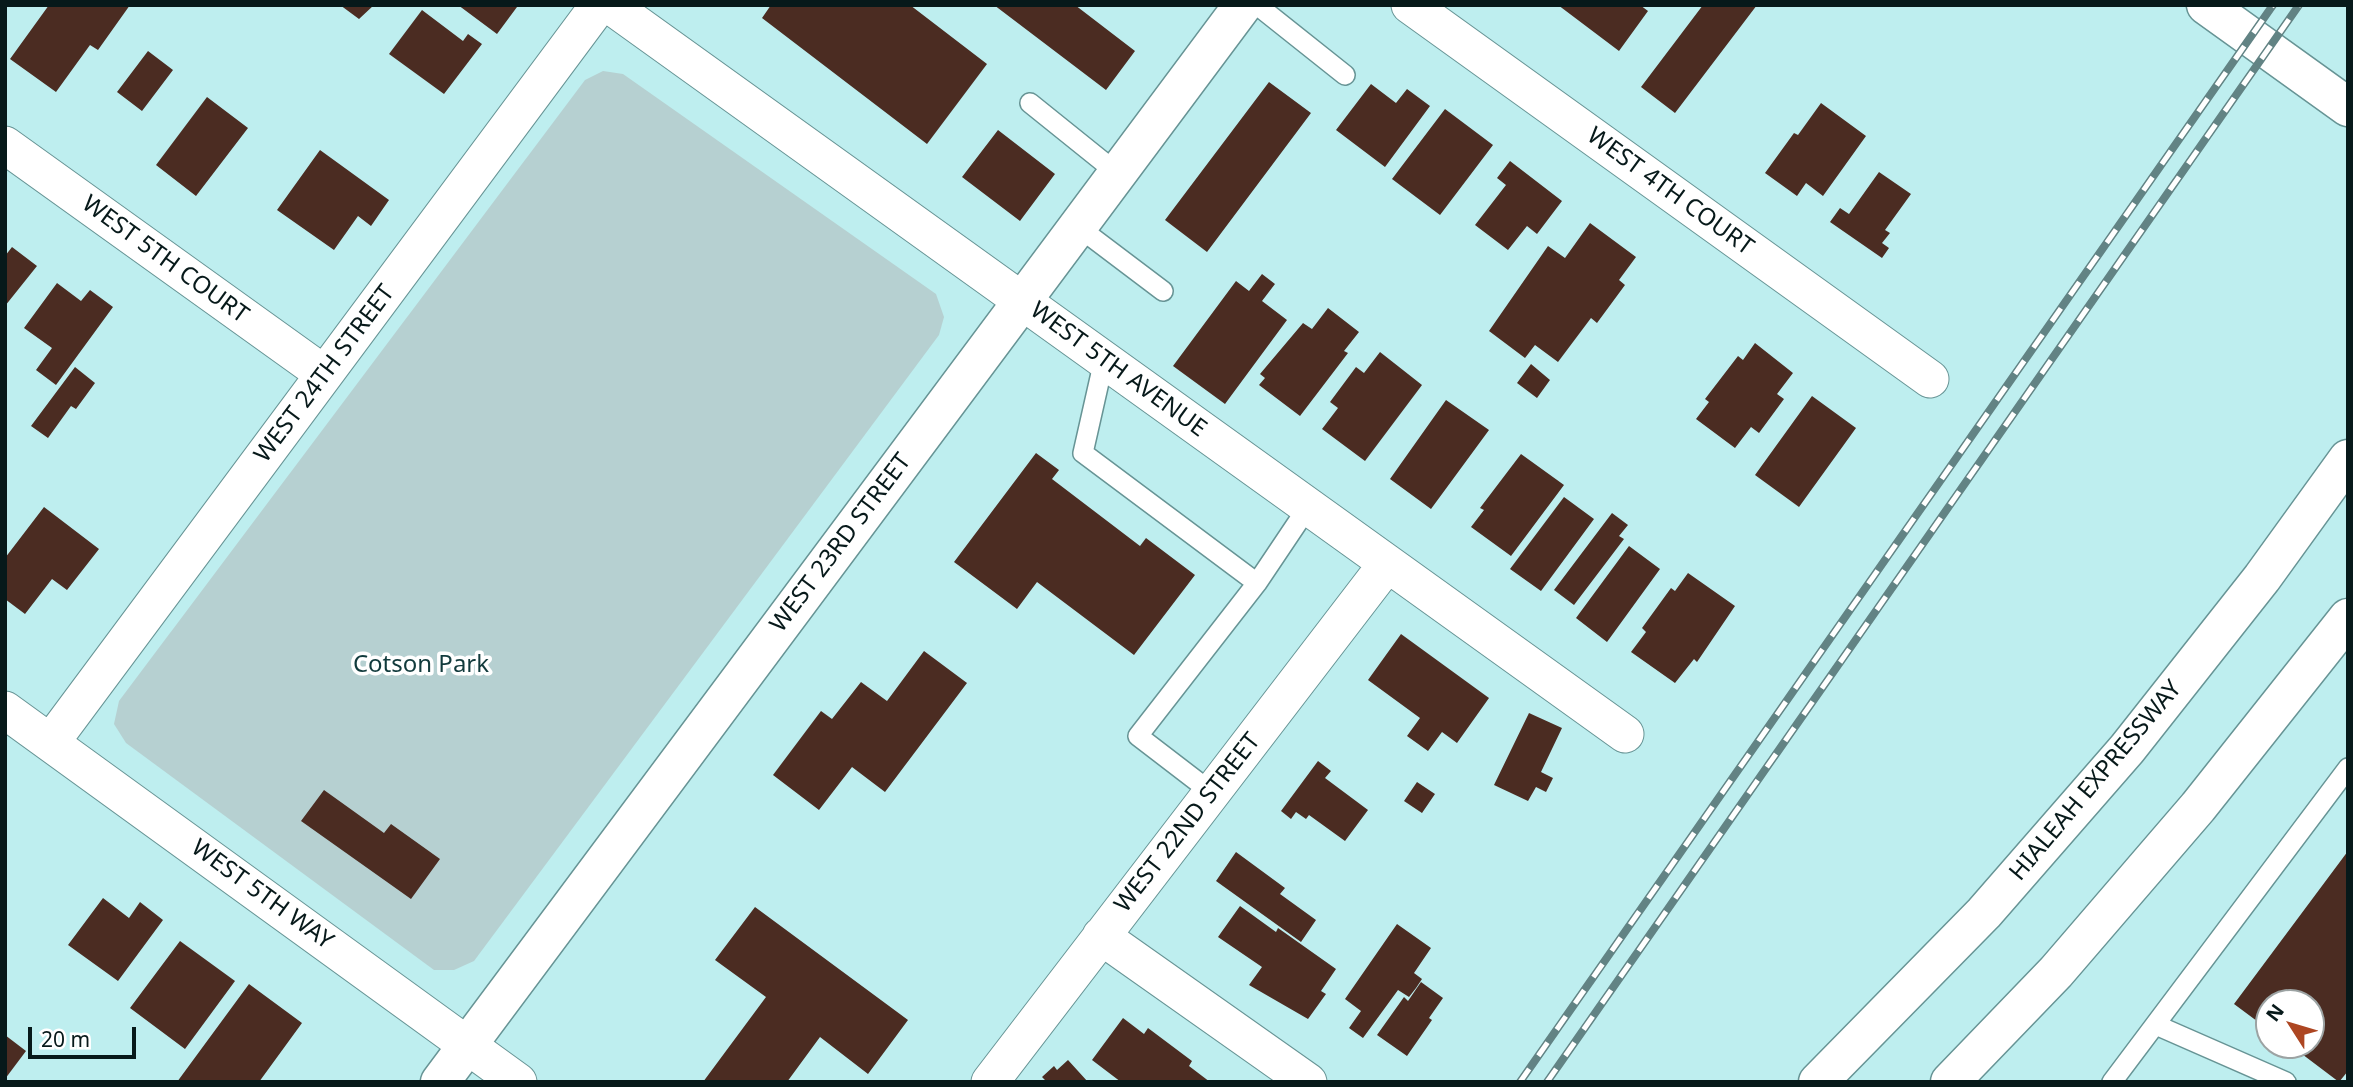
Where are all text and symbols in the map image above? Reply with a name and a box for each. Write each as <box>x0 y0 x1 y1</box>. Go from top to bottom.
street label: WEST 4TH COURT <box>1581 122 1759 262</box>
street label: WEST 5TH COURT <box>76 190 254 330</box>
street label: WEST 24TH STREET <box>249 280 401 468</box>
street label: WEST 5TH AVENUE <box>1024 296 1212 444</box>
street label: WEST 23RD STREET <box>764 448 918 638</box>
park label: Cotson Park <box>353 651 489 679</box>
street label: HIALEAH EXPRESSWAY <box>2004 675 2188 887</box>
street label: WEST 22ND STREET <box>1109 728 1267 918</box>
street label: WEST 5TH WAY <box>185 834 339 956</box>
north arrow <box>2255 989 2325 1059</box>
text: N <box>2260 999 2290 1027</box>
scale bar <box>32 1014 140 1058</box>
text: 20 m <box>41 1025 90 1053</box>

